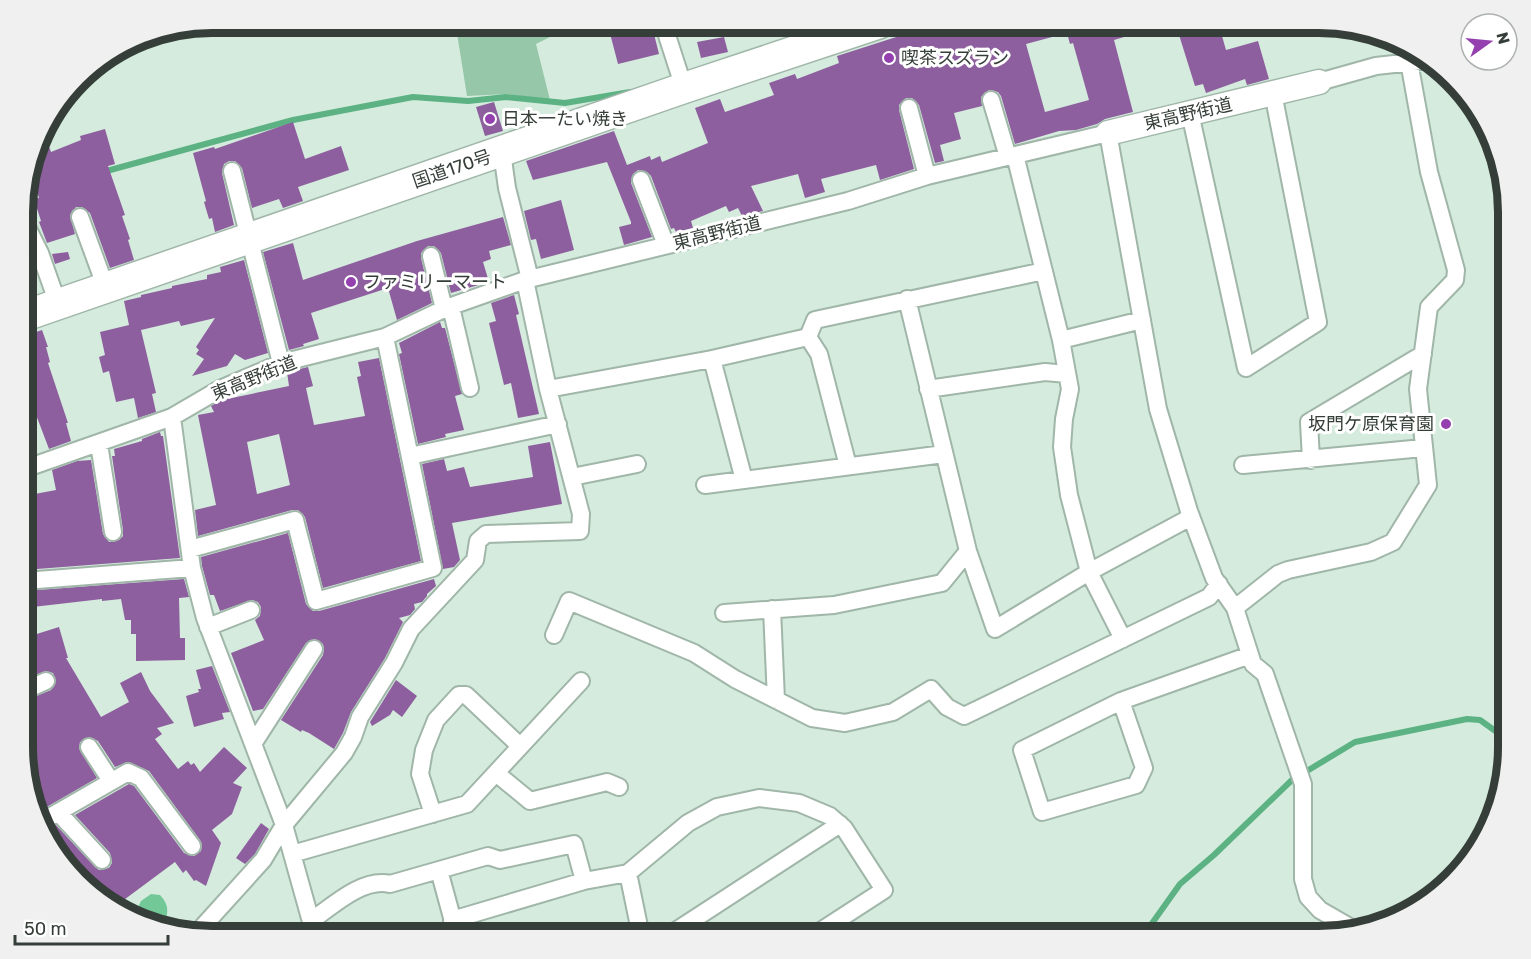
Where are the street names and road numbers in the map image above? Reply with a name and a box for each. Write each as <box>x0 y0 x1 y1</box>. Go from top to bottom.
street label: 東高野街道 <box>1142 93 1234 135</box>
street label: 国道170号 <box>409 145 495 193</box>
street label: 東高野街道 <box>671 211 763 255</box>
street label: 東高野街道 <box>208 351 300 405</box>

